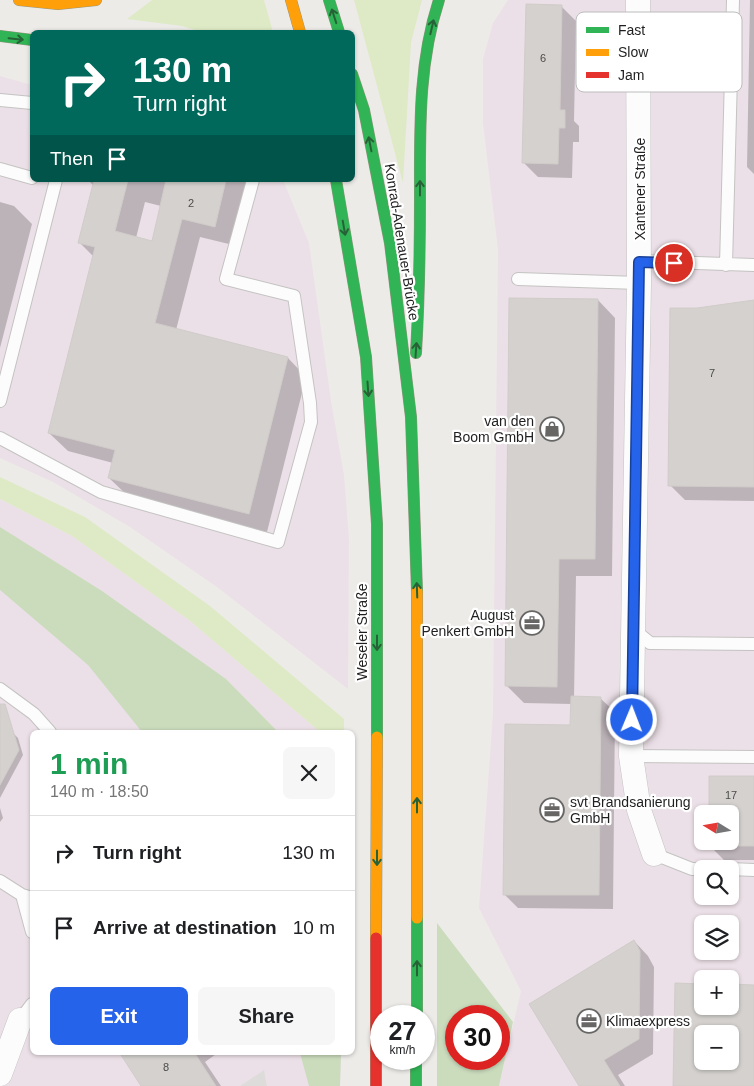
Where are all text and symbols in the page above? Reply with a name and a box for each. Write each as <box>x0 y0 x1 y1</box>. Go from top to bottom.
one-way arrow <box>329 9 339 25</box>
legend <box>576 12 742 92</box>
one-way arrow <box>428 19 437 35</box>
text: Fast <box>618 22 645 38</box>
one-way arrow <box>8 34 24 43</box>
text: Slow <box>618 44 649 60</box>
icon: right <box>50 50 115 115</box>
text: 130 m <box>133 50 232 89</box>
house number: 6 <box>540 52 546 64</box>
text: Jam <box>618 67 644 83</box>
text: Turn right <box>133 91 226 116</box>
one-way arrow <box>365 136 375 152</box>
street label: Xantener Straße <box>632 137 648 240</box>
icon: arrive <box>103 145 131 173</box>
text: Then <box>50 148 93 169</box>
street label: Konrad-Adenauer-Brücke <box>382 162 422 322</box>
one-way arrow <box>415 180 425 196</box>
house number: 2 <box>188 197 194 209</box>
one-way arrow <box>340 220 350 236</box>
pin <box>653 242 695 284</box>
icon: arrive <box>660 249 688 277</box>
one-way arrow <box>411 343 420 359</box>
house number: 7 <box>709 367 715 379</box>
one-way arrow <box>364 380 373 396</box>
place label: van den Boom GmbH <box>453 413 534 445</box>
shop icon: van den Boom GmbH <box>539 416 565 442</box>
one-way arrow <box>412 582 422 598</box>
street label: Weseler Straße <box>354 583 370 681</box>
place label: August Penkert GmbH <box>421 607 514 639</box>
office icon: August Penkert GmbH <box>519 610 545 636</box>
one-way arrow <box>372 634 382 650</box>
position arrow <box>605 693 657 745</box>
text: 1 min <box>50 747 128 780</box>
button: close <box>283 747 335 799</box>
text: 140 m · 18:50 <box>50 783 149 800</box>
house number: 17 <box>725 789 737 801</box>
place label: svt Brandsanierung GmbH <box>570 794 691 826</box>
one-way arrow <box>412 797 422 814</box>
office icon: svt Brandsanierung GmbH <box>539 797 565 823</box>
north arrow <box>694 805 739 850</box>
map controls <box>694 805 739 1070</box>
icon: right <box>50 839 78 867</box>
text: Turn right <box>93 842 181 863</box>
text: 130 m <box>282 842 335 863</box>
one-way arrow <box>372 849 382 865</box>
button: search <box>694 860 739 905</box>
icon: arrive <box>50 914 78 942</box>
button: layers <box>694 915 739 960</box>
text: Arrive at destination <box>93 917 277 938</box>
text: 10 m <box>293 917 335 938</box>
one-way arrow <box>412 960 422 976</box>
button: + <box>694 970 739 1015</box>
button: Exit <box>50 987 188 1045</box>
button: Share <box>198 987 335 1045</box>
speed limit sign: 30 <box>445 1005 510 1070</box>
office icon: Klimaexpress <box>576 1008 602 1034</box>
place label: Klimaexpress <box>606 1013 690 1029</box>
text: 27 <box>389 1017 416 1045</box>
button: − <box>694 1025 739 1070</box>
text: km/h <box>389 1043 416 1057</box>
house number: 8 <box>163 1061 169 1073</box>

